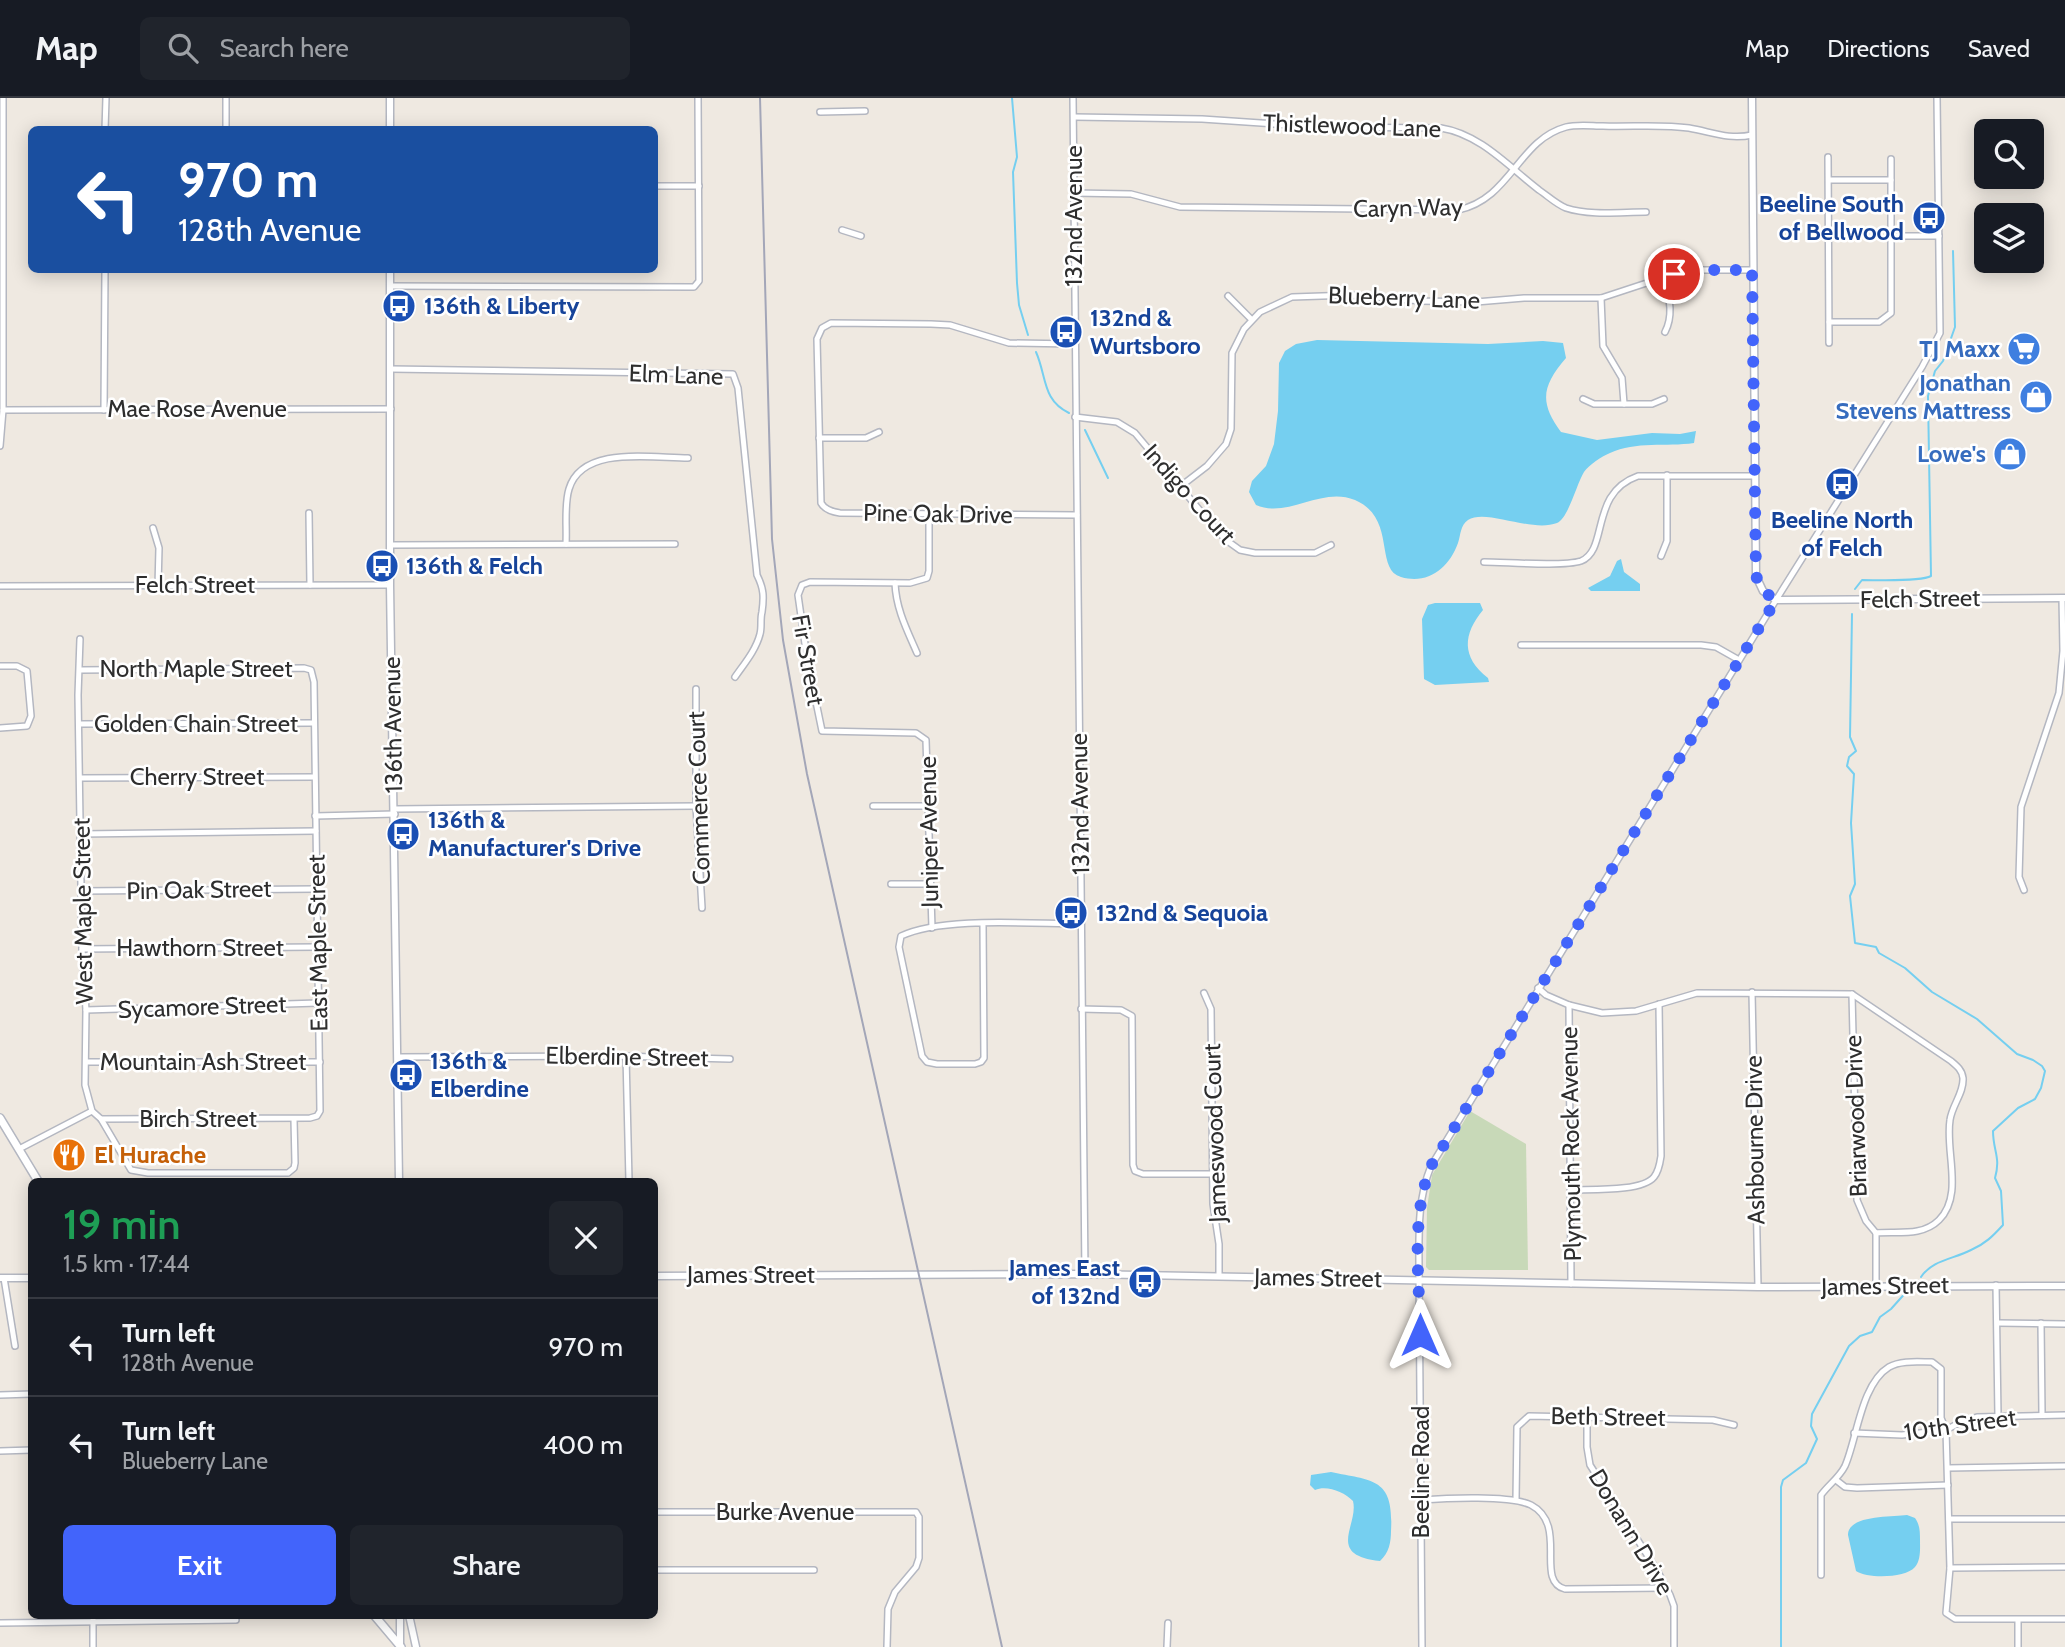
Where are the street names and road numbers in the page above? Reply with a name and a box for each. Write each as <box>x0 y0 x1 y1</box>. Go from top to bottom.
street label: Thistlewood Lane <box>1262 108 1442 143</box>
street label: 132nd Avenue <box>1059 145 1088 287</box>
street label: Caryn Way <box>1353 192 1463 223</box>
street label: Blueberry Lane <box>1327 280 1481 315</box>
street label: Elm Lane <box>628 358 724 391</box>
street label: Mae Rose Avenue <box>107 394 287 423</box>
street label: Indigo Court <box>1137 438 1242 550</box>
street label: Pine Oak Drive <box>863 498 1013 529</box>
street label: Felch Street <box>135 570 255 599</box>
street label: Felch Street <box>1860 583 1980 614</box>
street label: Fir Street <box>786 612 831 708</box>
street label: North Maple Street <box>100 654 293 683</box>
street label: 136th Avenue <box>377 656 408 794</box>
street label: Golden Chain Street <box>94 709 298 738</box>
street label: Commerce Court <box>681 711 716 885</box>
street label: 132nd Avenue <box>1064 733 1095 875</box>
street label: Juniper Avenue <box>913 756 944 909</box>
street label: Cherry Street <box>130 762 264 791</box>
street label: West Maple Street <box>66 817 99 1005</box>
street label: East Maple Street <box>301 854 334 1032</box>
street label: Pin Oak Street <box>126 874 272 905</box>
street label: Hawthorn Street <box>116 933 284 962</box>
street label: Sycamore Street <box>117 989 287 1024</box>
street label: Plymouth Rock Avenue <box>1554 1026 1587 1262</box>
street label: Briarwood Drive <box>1838 1034 1873 1198</box>
street label: Elberdine Street <box>545 1041 709 1072</box>
street label: Jameswood Court <box>1197 1043 1232 1224</box>
street label: Mountain Ash Street <box>100 1047 306 1076</box>
street label: Ashbourne Drive <box>1739 1055 1770 1225</box>
street label: Birch Street <box>139 1104 257 1133</box>
street label: James Street <box>686 1260 815 1289</box>
street label: James Street <box>1253 1262 1382 1293</box>
street label: James Street <box>1820 1270 1949 1301</box>
street label: Beth Street <box>1550 1401 1666 1432</box>
street label: 10th Street <box>1902 1402 2018 1447</box>
street label: Beeline Road <box>1406 1406 1435 1538</box>
street label: Donann Drive <box>1583 1464 1680 1600</box>
street label: Burke Avenue <box>716 1497 854 1526</box>

